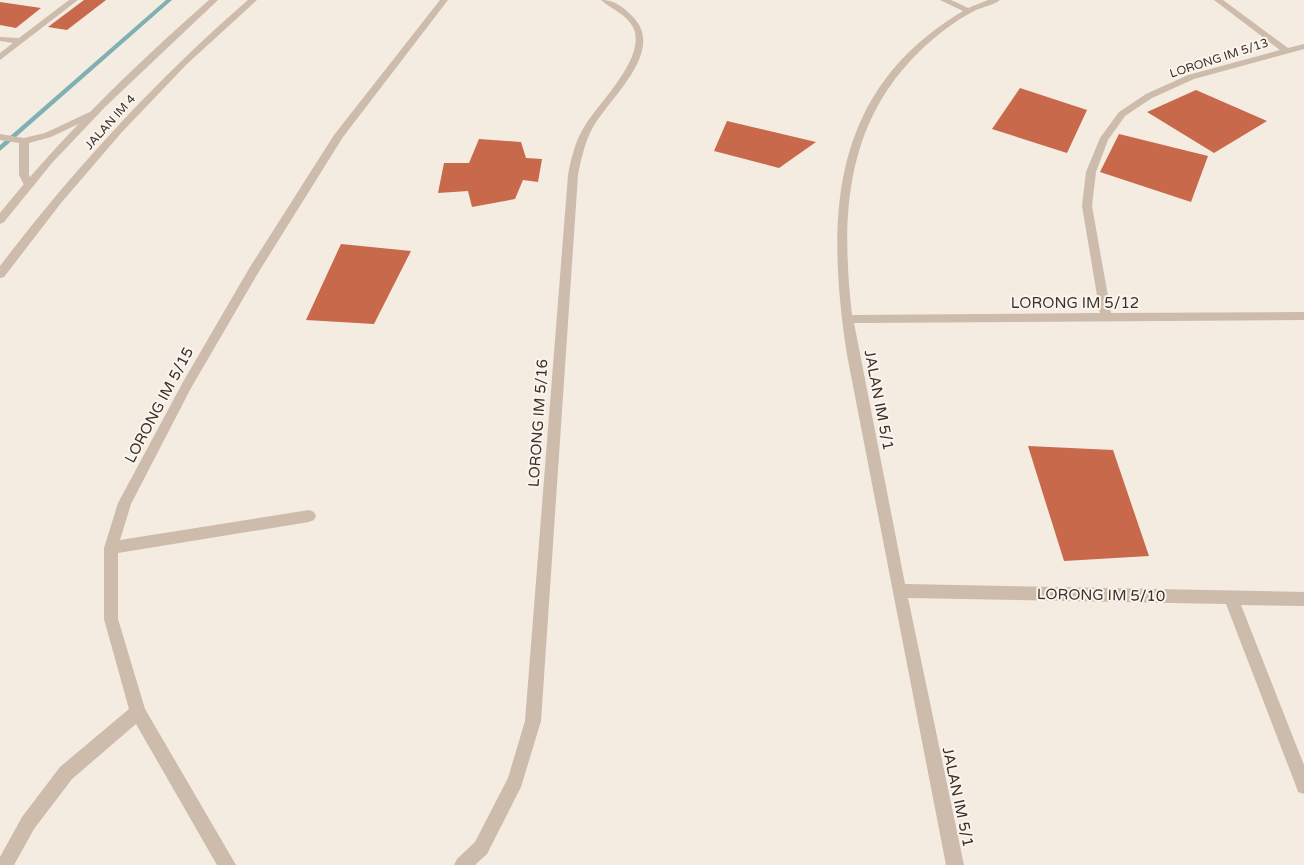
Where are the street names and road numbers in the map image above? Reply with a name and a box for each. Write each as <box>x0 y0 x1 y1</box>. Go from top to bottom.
street label: LORONG IM 5/13 <box>1168 35 1270 81</box>
street label: JALAN IM 4 <box>82 91 138 152</box>
street label: LORONG IM 5/12 <box>1011 294 1139 312</box>
street label: LORONG IM 5/15 <box>121 344 197 466</box>
street label: JALAN IM 5/1 <box>860 348 898 452</box>
street label: LORONG IM 5/16 <box>525 358 551 488</box>
street label: LORONG IM 5/10 <box>1037 585 1165 605</box>
street label: JALAN IM 5/1 <box>939 745 977 849</box>

